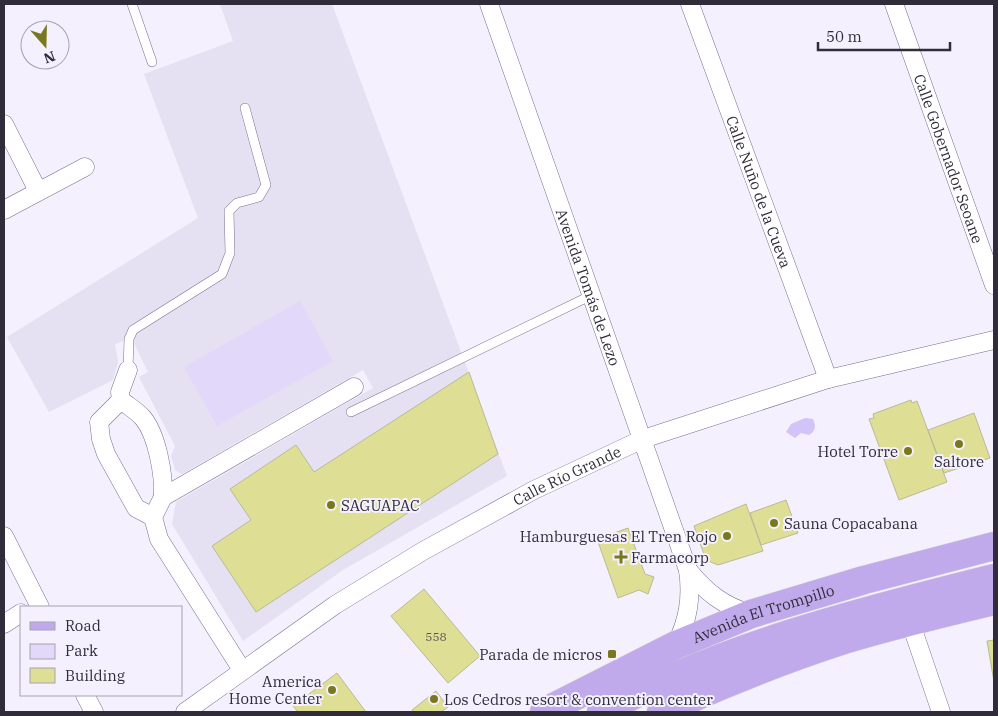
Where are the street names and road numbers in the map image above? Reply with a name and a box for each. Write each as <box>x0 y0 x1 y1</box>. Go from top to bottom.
street label: Calle Gobernador Seoane <box>910 71 988 246</box>
street label: Calle Nuño de la Cueva <box>722 113 796 270</box>
street label: Avenida Tomás de Lezo <box>552 206 625 368</box>
street label: Calle Río Grande <box>509 441 624 509</box>
street label: Avenida El Trompillo <box>689 580 836 647</box>

